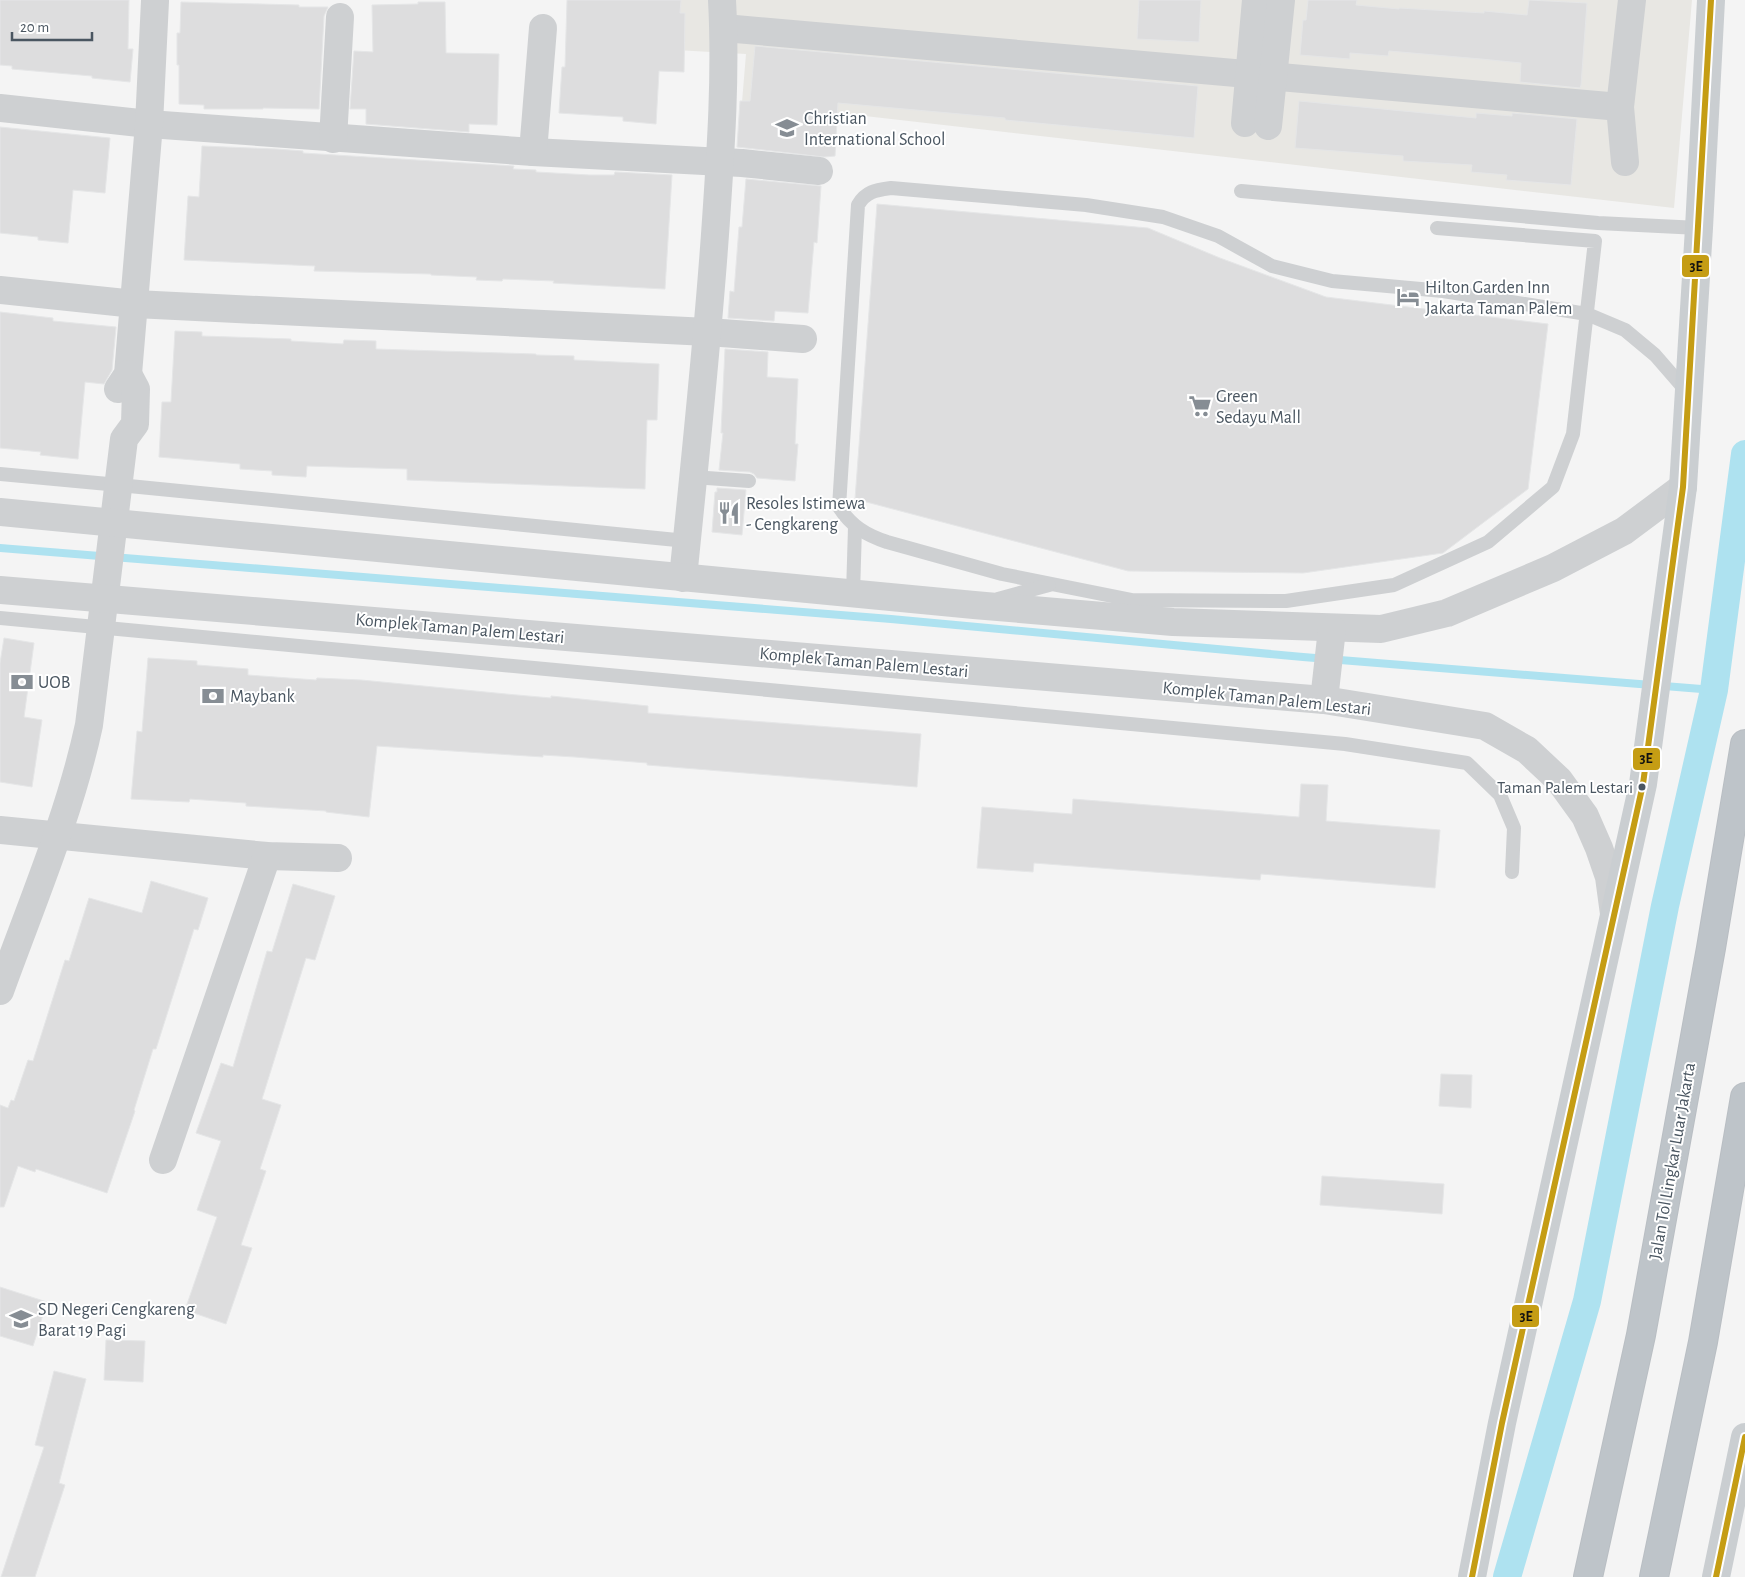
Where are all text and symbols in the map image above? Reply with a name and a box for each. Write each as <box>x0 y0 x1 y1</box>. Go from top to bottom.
scale bar <box>12 10 92 42</box>
text: 20 m <box>20 20 49 35</box>
place label: Christian International School <box>804 110 945 149</box>
school or university icon: Christian International School <box>774 115 800 141</box>
line badge: 3E <box>1681 254 1710 278</box>
text: 3E <box>1689 260 1703 274</box>
place label: Hilton Garden Inn Jakarta Taman Palem <box>1425 279 1572 318</box>
hotel icon: Hilton Garden Inn Jakarta Taman Palem <box>1395 284 1421 310</box>
place label: Green Sedayu Mall <box>1216 388 1301 427</box>
supermarket icon: Green Sedayu Mall <box>1187 393 1213 419</box>
place label: Resoles Istimewa - Cengkareng <box>746 495 866 534</box>
restaurant icon: Resoles Istimewa - Cengkareng <box>716 500 742 526</box>
street label: Komplek Taman Palem Lestari <box>355 611 565 647</box>
street label: Komplek Taman Palem Lestari <box>759 645 969 681</box>
bank icon: UOB <box>9 669 35 695</box>
place label: UOB <box>38 674 70 692</box>
street label: Komplek Taman Palem Lestari <box>1162 679 1372 719</box>
bank icon: Maybank <box>200 683 226 709</box>
place label: Maybank <box>230 688 295 706</box>
line badge: 3E <box>1632 747 1661 771</box>
text: 3E <box>1639 752 1653 766</box>
place label: Taman Palem Lestari <box>1497 779 1633 796</box>
marker: Taman Palem Lestari <box>1637 782 1647 792</box>
street label: Jalan Tol Lingkar Luar Jakarta <box>1647 1061 1699 1261</box>
place label: SD Negeri Cengkareng Barat 19 Pagi <box>38 1301 195 1340</box>
line badge: 3E <box>1511 1304 1540 1328</box>
school or university icon: SD Negeri Cengkareng Barat 19 Pagi <box>8 1306 34 1332</box>
text: 3E <box>1519 1310 1533 1324</box>

